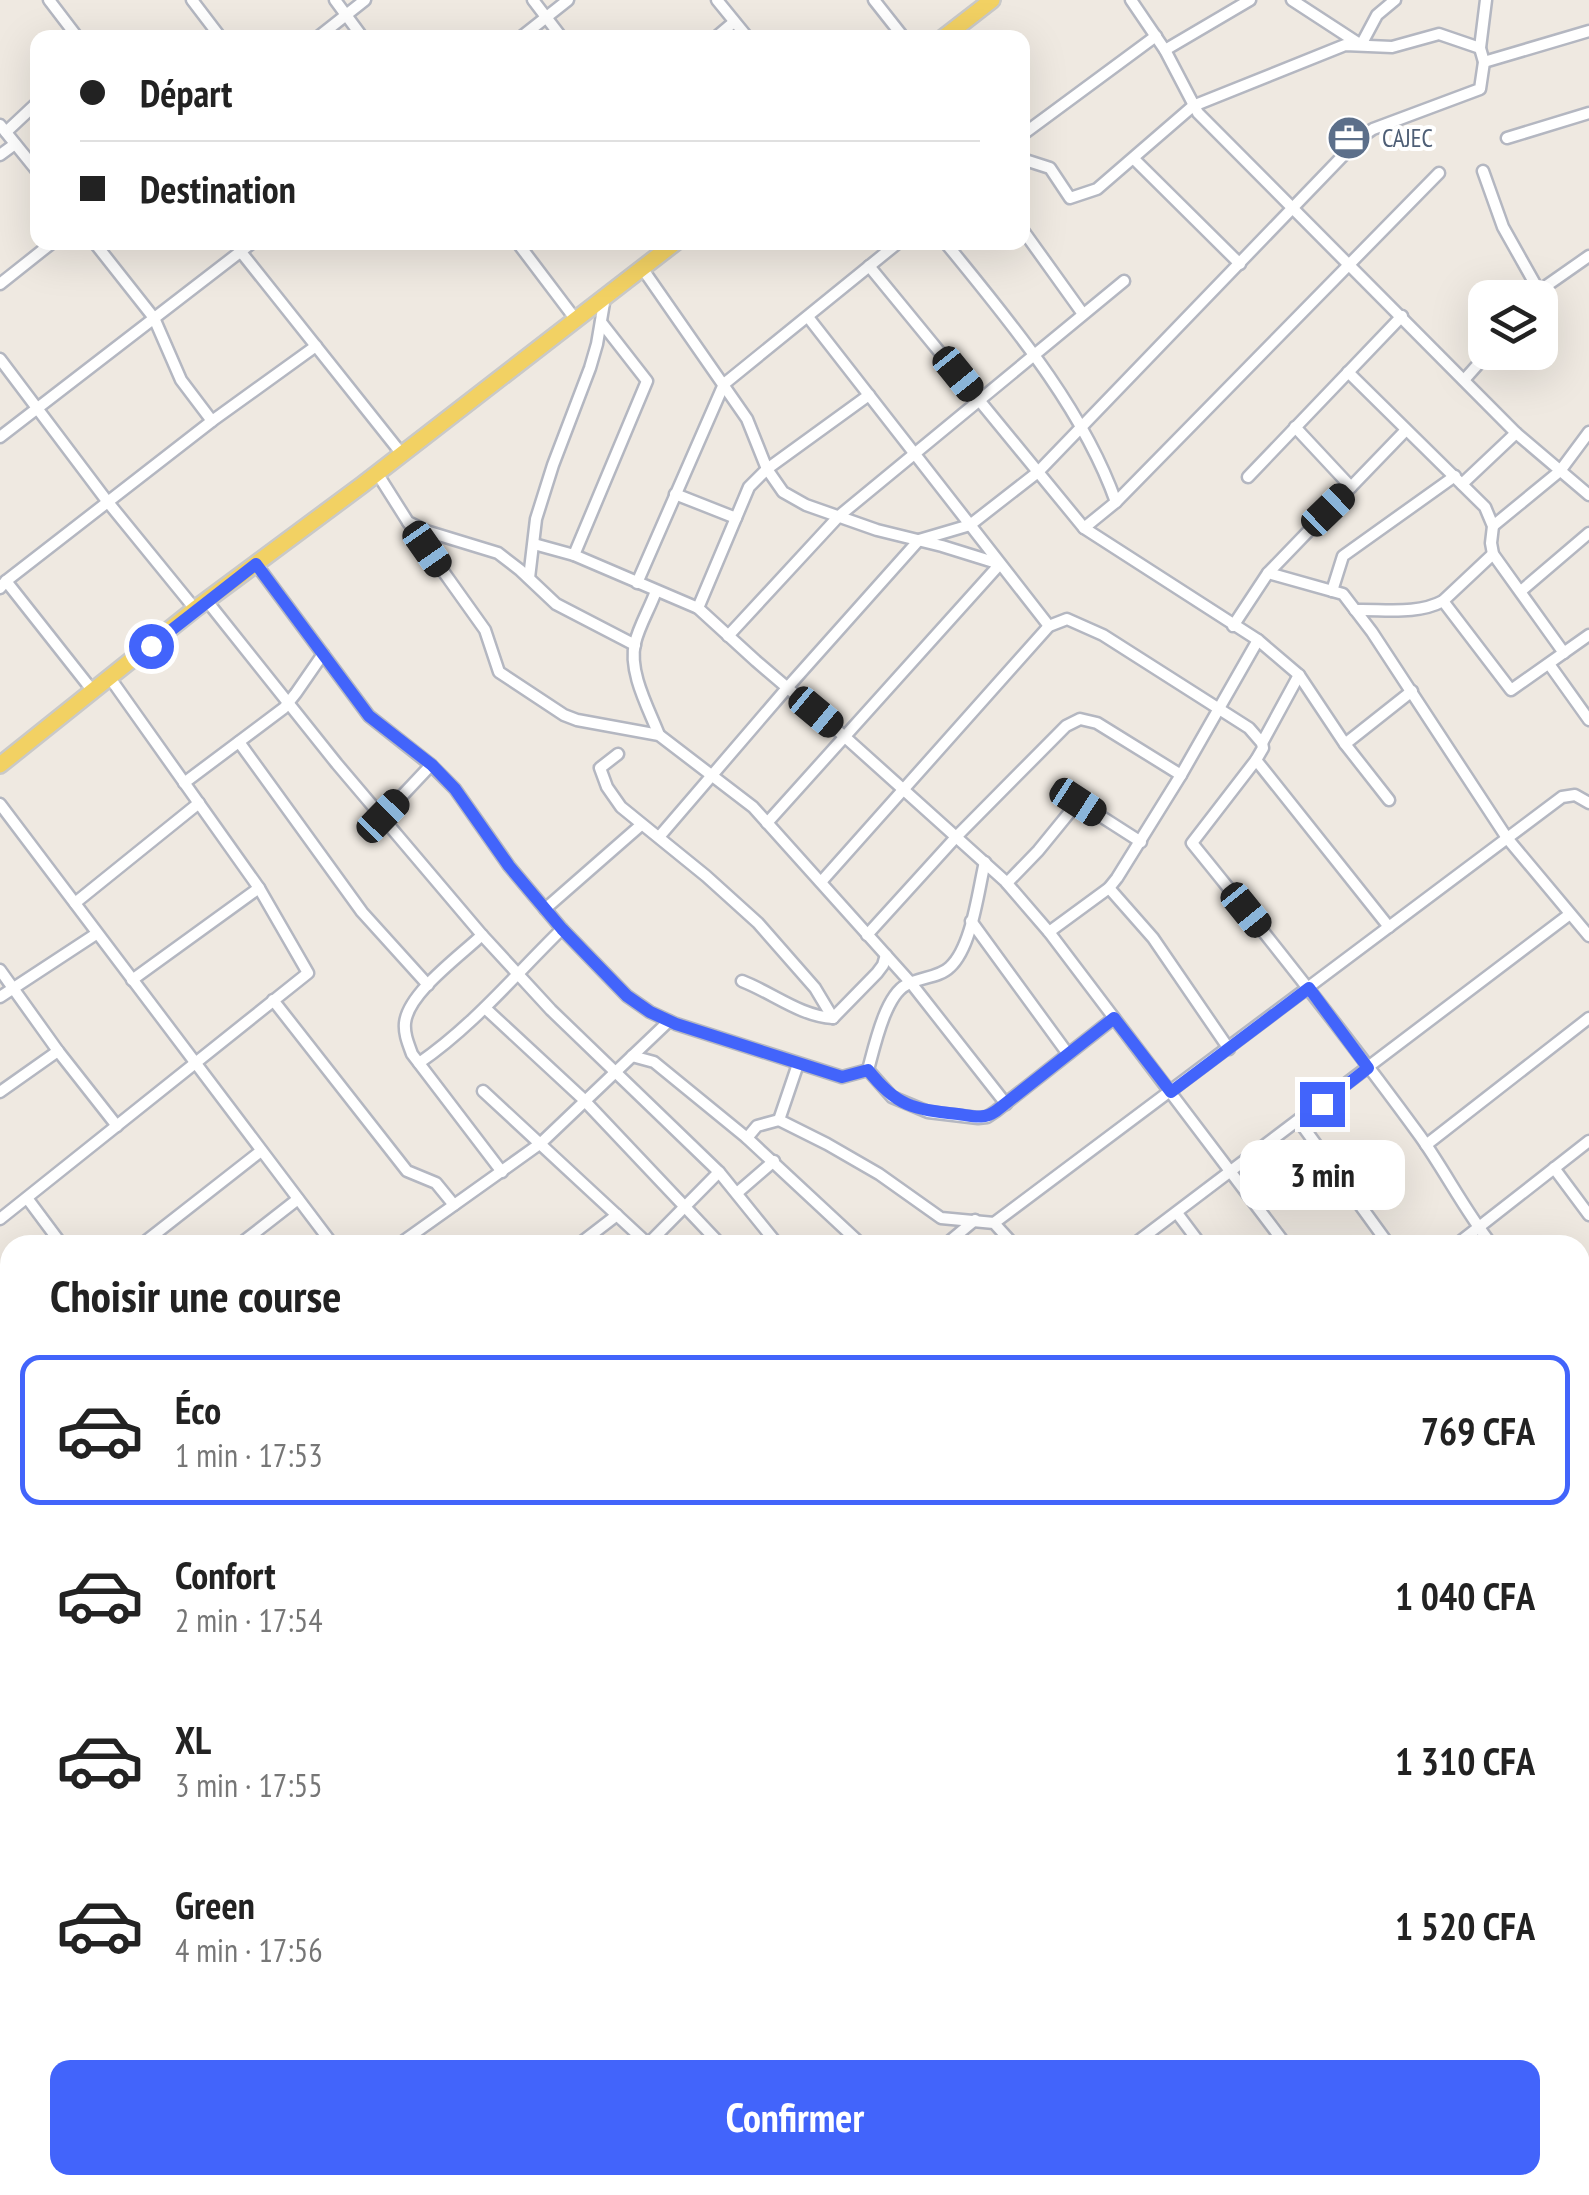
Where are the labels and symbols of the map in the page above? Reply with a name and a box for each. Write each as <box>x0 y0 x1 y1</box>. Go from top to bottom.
office icon: CAJEC <box>1326 115 1372 161</box>
place label: CAJEC <box>1382 122 1433 154</box>
car <box>927 341 989 407</box>
car <box>1296 478 1360 542</box>
car <box>398 516 456 582</box>
route start <box>129 624 174 669</box>
car <box>783 681 849 743</box>
car <box>1045 773 1111 831</box>
car <box>351 784 415 848</box>
car <box>1215 877 1277 943</box>
route end <box>1300 1082 1345 1127</box>
callout: 3 min <box>1240 1139 1404 1209</box>

